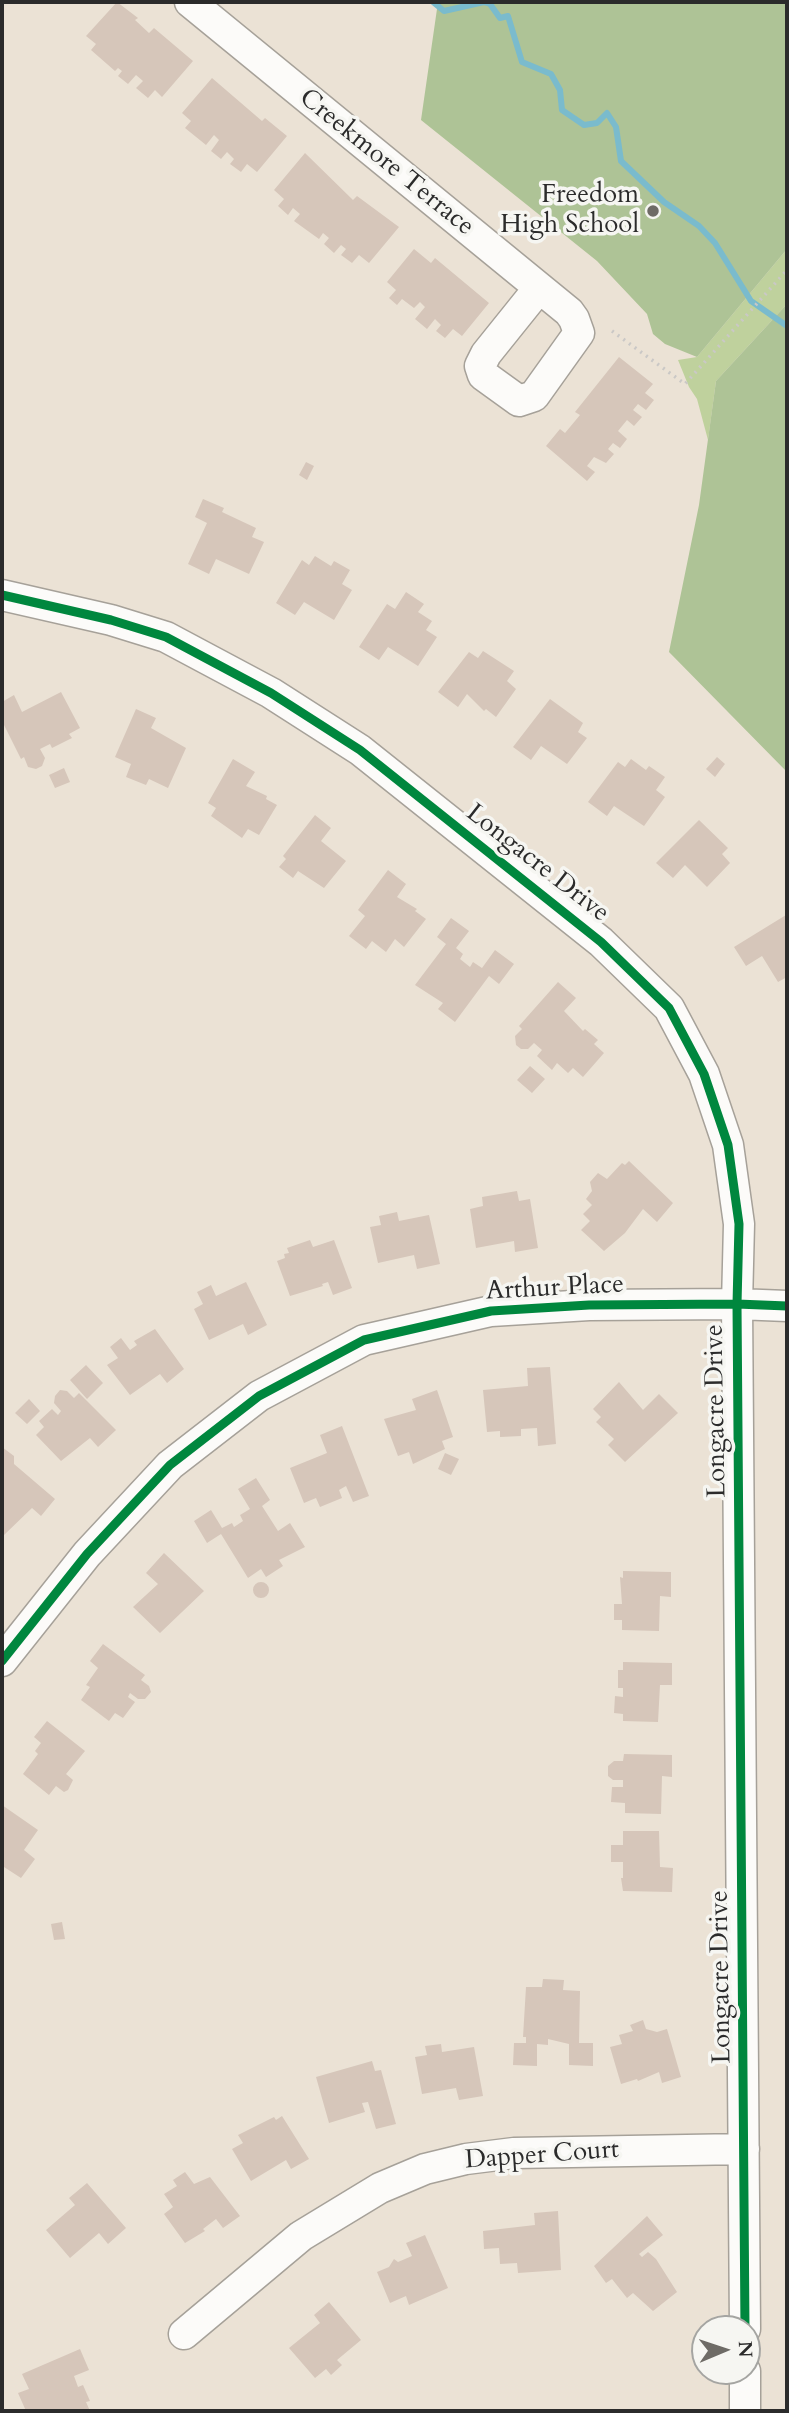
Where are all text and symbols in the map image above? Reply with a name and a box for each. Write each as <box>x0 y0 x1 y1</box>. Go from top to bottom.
street label: Creekmore Terrace <box>292 83 480 243</box>
place label: Freedom High School <box>500 180 639 242</box>
marker: Freedom High School <box>645 203 661 219</box>
street label: Longacre Drive <box>459 798 615 930</box>
street label: Arthur Place <box>485 1270 625 1308</box>
street label: Longacre Drive <box>700 1324 734 1498</box>
street label: Longacre Drive <box>705 1890 739 2064</box>
street label: Dapper Court <box>464 2135 620 2177</box>
north arrow <box>691 2315 761 2385</box>
text: N <box>732 2341 758 2358</box>

